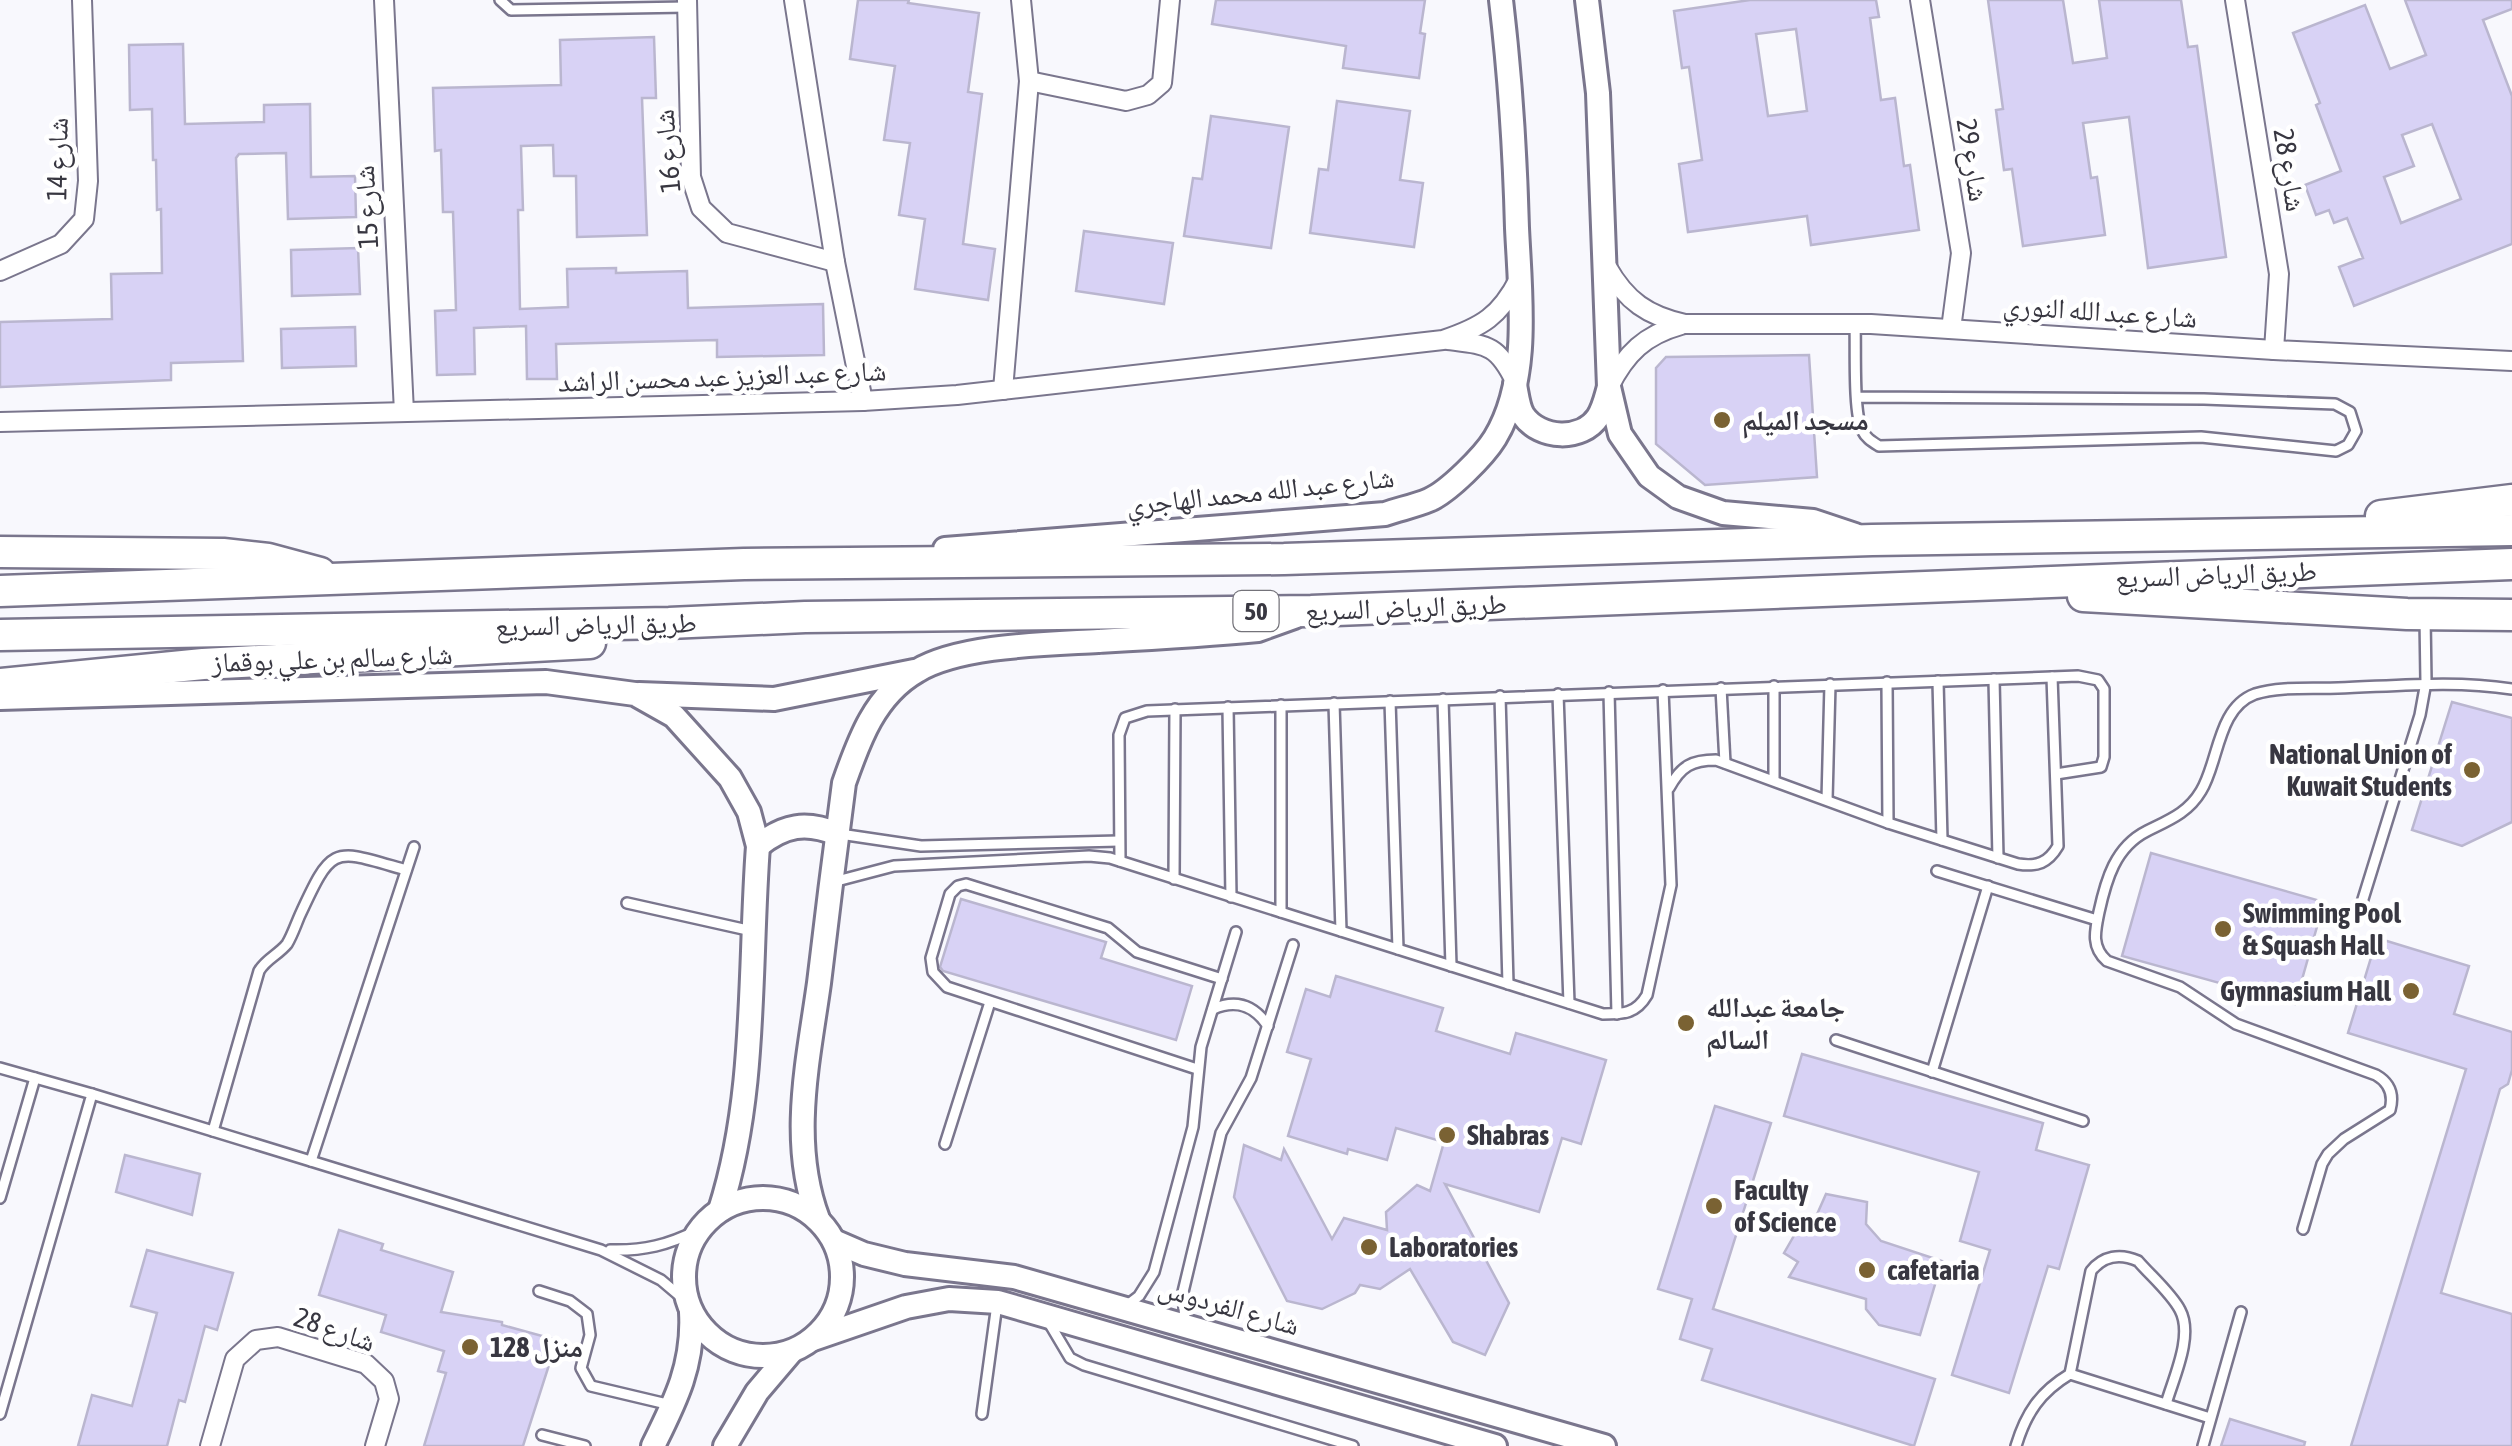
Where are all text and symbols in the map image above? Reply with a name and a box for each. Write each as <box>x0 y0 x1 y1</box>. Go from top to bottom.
street label: شارع 16 <box>647 108 689 194</box>
street label: شارع 29 <box>1949 116 1995 204</box>
street label: شارع 14 <box>40 117 76 201</box>
street label: شارع 28 <box>2266 126 2312 214</box>
street label: شارع 15 <box>348 164 386 249</box>
street label: شارع عبد الله النوري <box>2001 288 2198 341</box>
street label: شارع عبد العزيز عبد محسن الراشد <box>557 354 887 400</box>
place label: مسجد الميلم <box>1742 404 1869 439</box>
marker: مسجد الميلم <box>1711 409 1733 431</box>
street label: شارع عبد الله محمد الهاجري <box>1124 461 1396 528</box>
street label: طريق الرياض السريع <box>2115 554 2317 596</box>
street label: طريق الرياض السريع <box>1305 587 1507 629</box>
road number: 50 <box>1234 591 1278 631</box>
street label: طريق الرياض السريع <box>495 606 697 644</box>
street label: شارع سالم بن علي بوقماز <box>210 638 453 685</box>
place label: National Union of Kuwait Students <box>2269 738 2452 802</box>
marker: National Union of Kuwait Students <box>2461 759 2483 781</box>
place label: Swimming Pool & Squash Hall <box>2243 897 2402 961</box>
marker: Swimming Pool & Squash Hall <box>2212 918 2234 940</box>
place label: Gymnasium Hall <box>2220 975 2392 1007</box>
marker: Gymnasium Hall <box>2400 980 2422 1002</box>
place label: جامعة عبدالله السالم <box>1706 991 1845 1058</box>
marker: جامعة عبدالله السالم <box>1675 1012 1697 1034</box>
place label: Shabras <box>1467 1119 1549 1151</box>
marker: Shabras <box>1436 1124 1458 1146</box>
place label: Faculty of Science <box>1734 1174 1837 1238</box>
marker: Faculty of Science <box>1703 1195 1725 1217</box>
place label: Laboratories <box>1389 1231 1518 1263</box>
marker: Laboratories <box>1358 1236 1380 1258</box>
place label: cafetaria <box>1887 1254 1980 1286</box>
marker: cafetaria <box>1856 1259 1878 1281</box>
street label: شارع الفردوس <box>1154 1271 1303 1343</box>
street label: شارع 28 <box>290 1300 380 1360</box>
place label: منزل 128 <box>490 1331 583 1364</box>
marker: منزل 128 <box>459 1336 481 1358</box>

